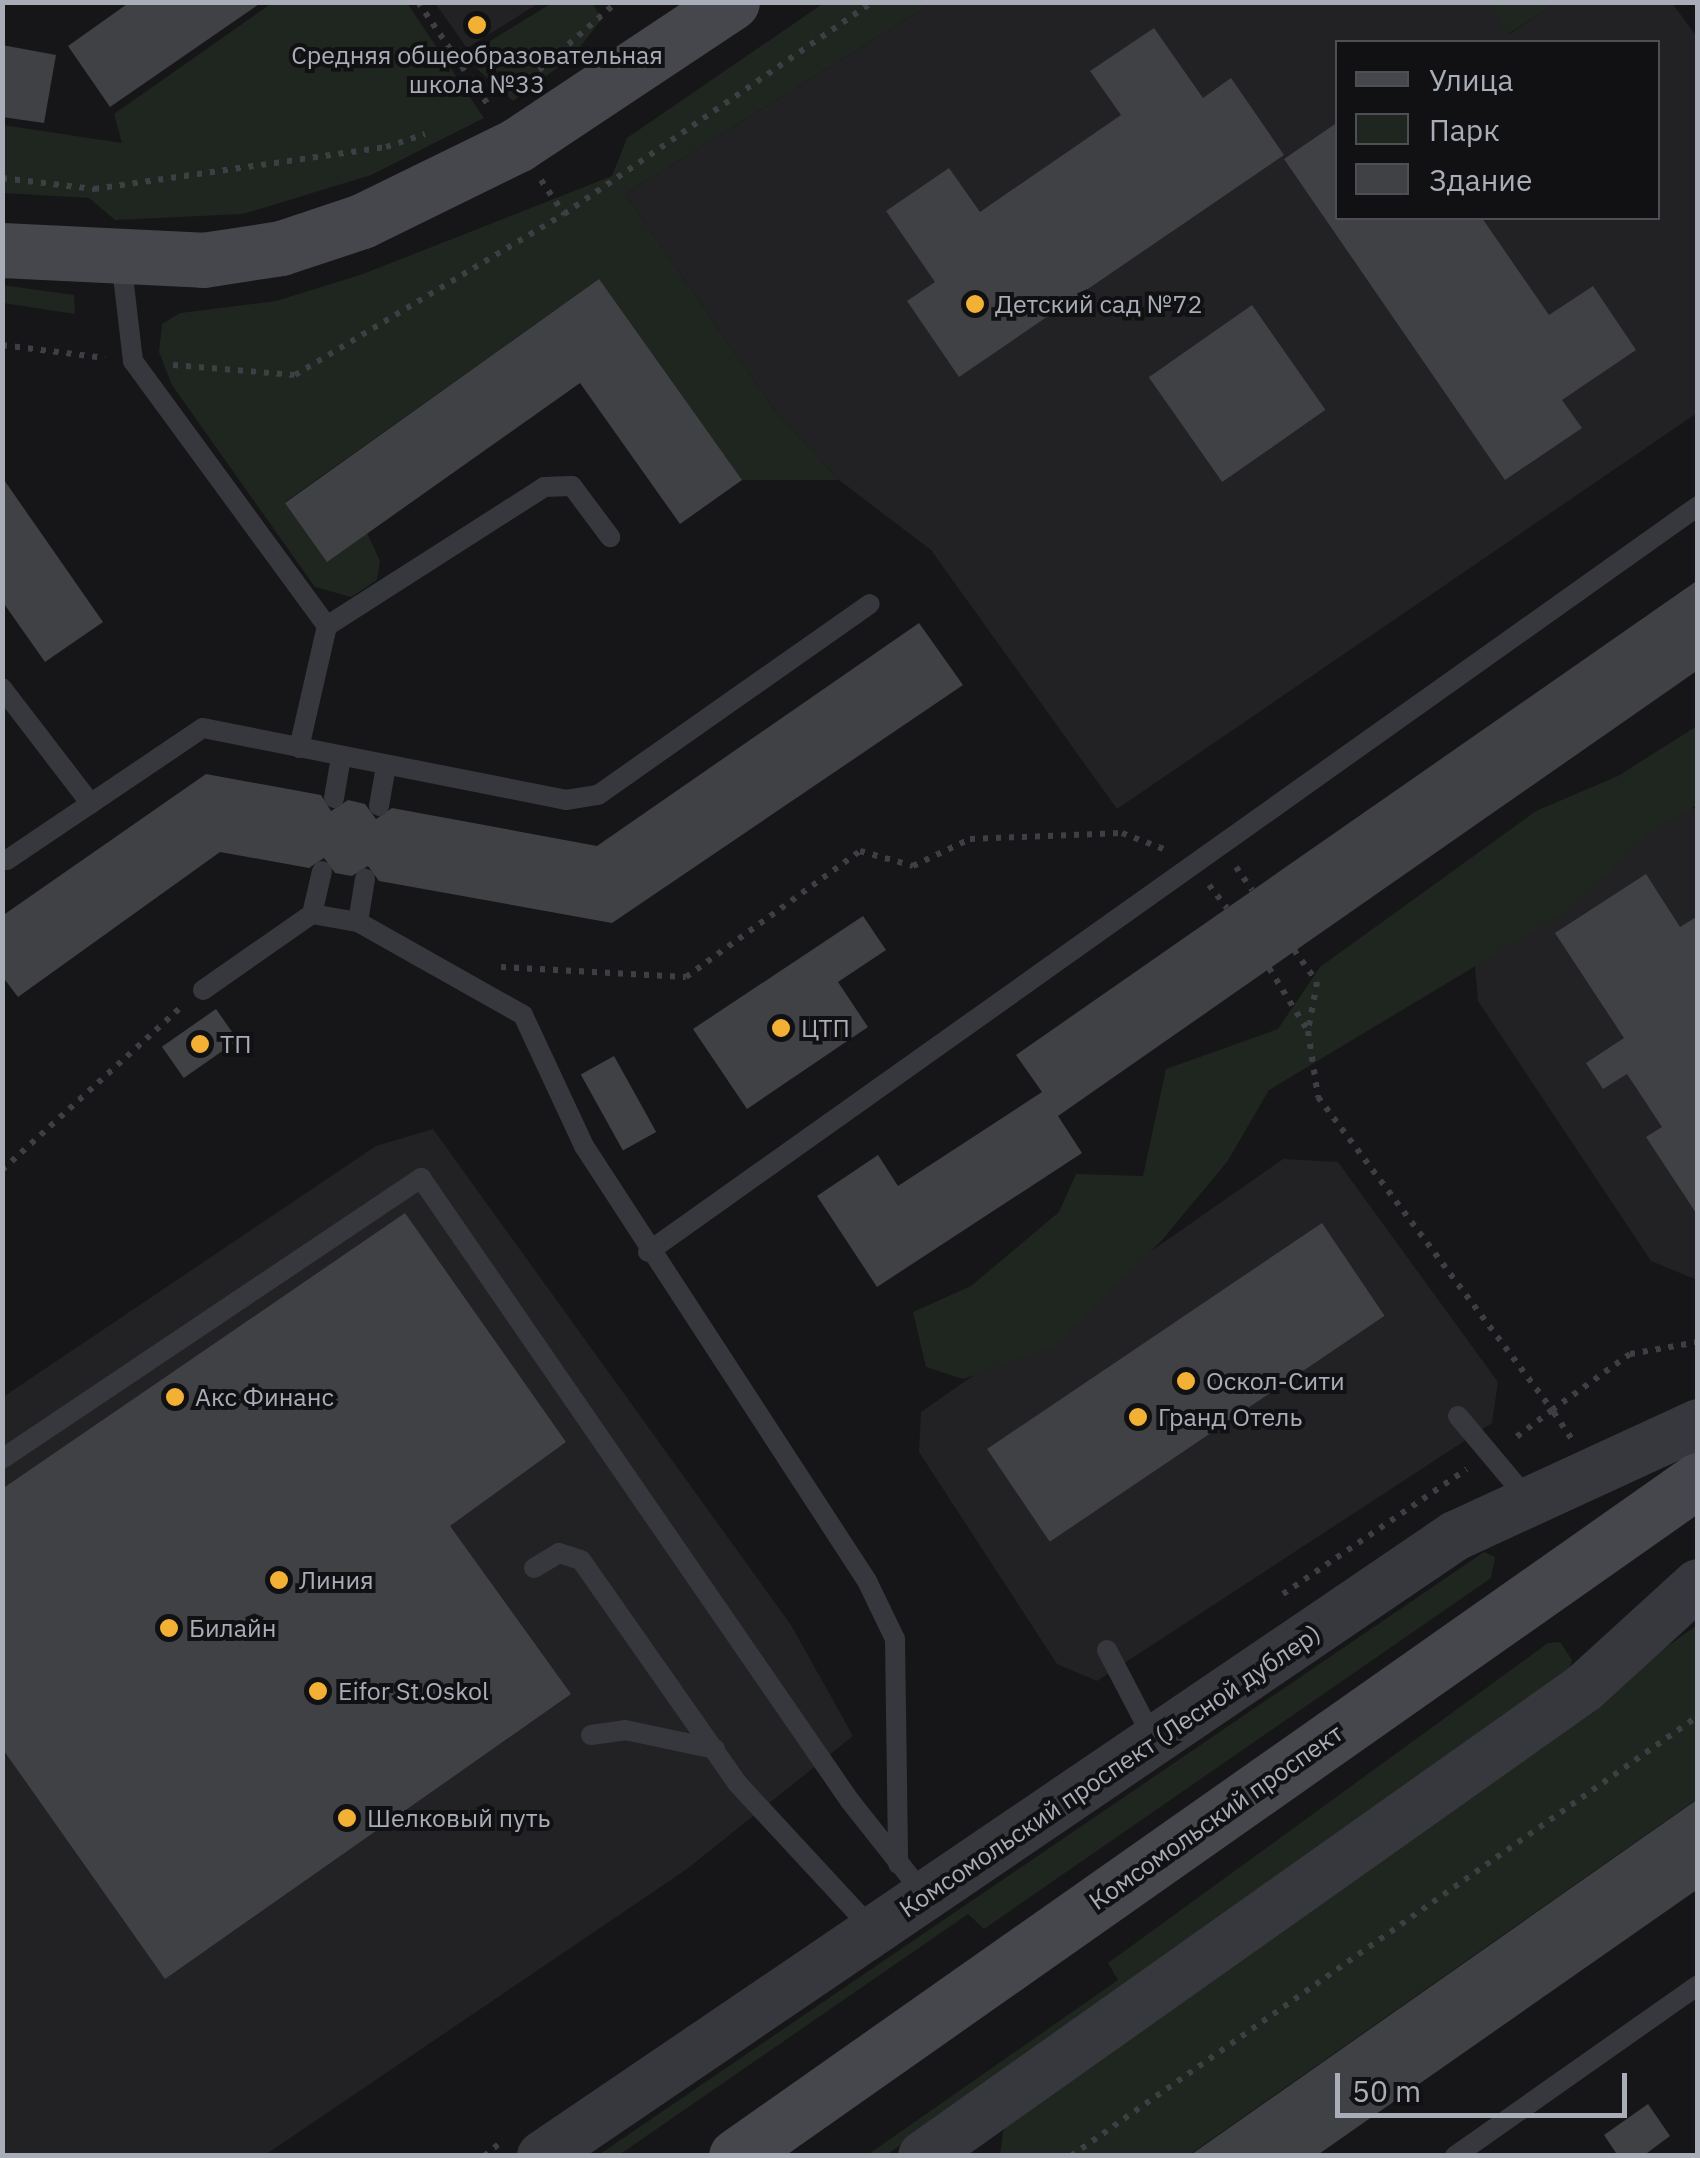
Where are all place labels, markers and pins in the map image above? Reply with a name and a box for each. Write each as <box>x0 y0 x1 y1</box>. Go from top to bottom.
marker: Средняя общеобразовательная школа №33 <box>466 14 488 36</box>
place label: Средняя общеобразовательная школа №33 <box>291 41 663 100</box>
place label: Детский сад №72 <box>995 289 1203 319</box>
marker: Детский сад №72 <box>964 293 986 315</box>
place label: ЦТП <box>801 1013 850 1043</box>
marker: ЦТП <box>770 1017 792 1039</box>
place label: ТП <box>220 1029 252 1059</box>
marker: ТП <box>189 1033 211 1055</box>
place label: Оскол-Сити <box>1206 1366 1345 1396</box>
marker: Оскол-Сити <box>1175 1370 1197 1392</box>
place label: Акс Финанс <box>195 1382 334 1412</box>
marker: Акс Финанс <box>164 1386 186 1408</box>
place label: Гранд Отель <box>1158 1402 1302 1432</box>
marker: Гранд Отель <box>1127 1406 1149 1428</box>
place label: Линия <box>299 1565 374 1595</box>
marker: Линия <box>268 1569 290 1591</box>
place label: Билайн <box>189 1613 276 1643</box>
marker: Билайн <box>158 1617 180 1639</box>
place label: Eifor St.Oskol <box>338 1676 489 1706</box>
marker: Eifor St.Oskol <box>307 1680 329 1702</box>
place label: Шелковый путь <box>367 1803 551 1833</box>
marker: Шелковый путь <box>336 1807 358 1829</box>

